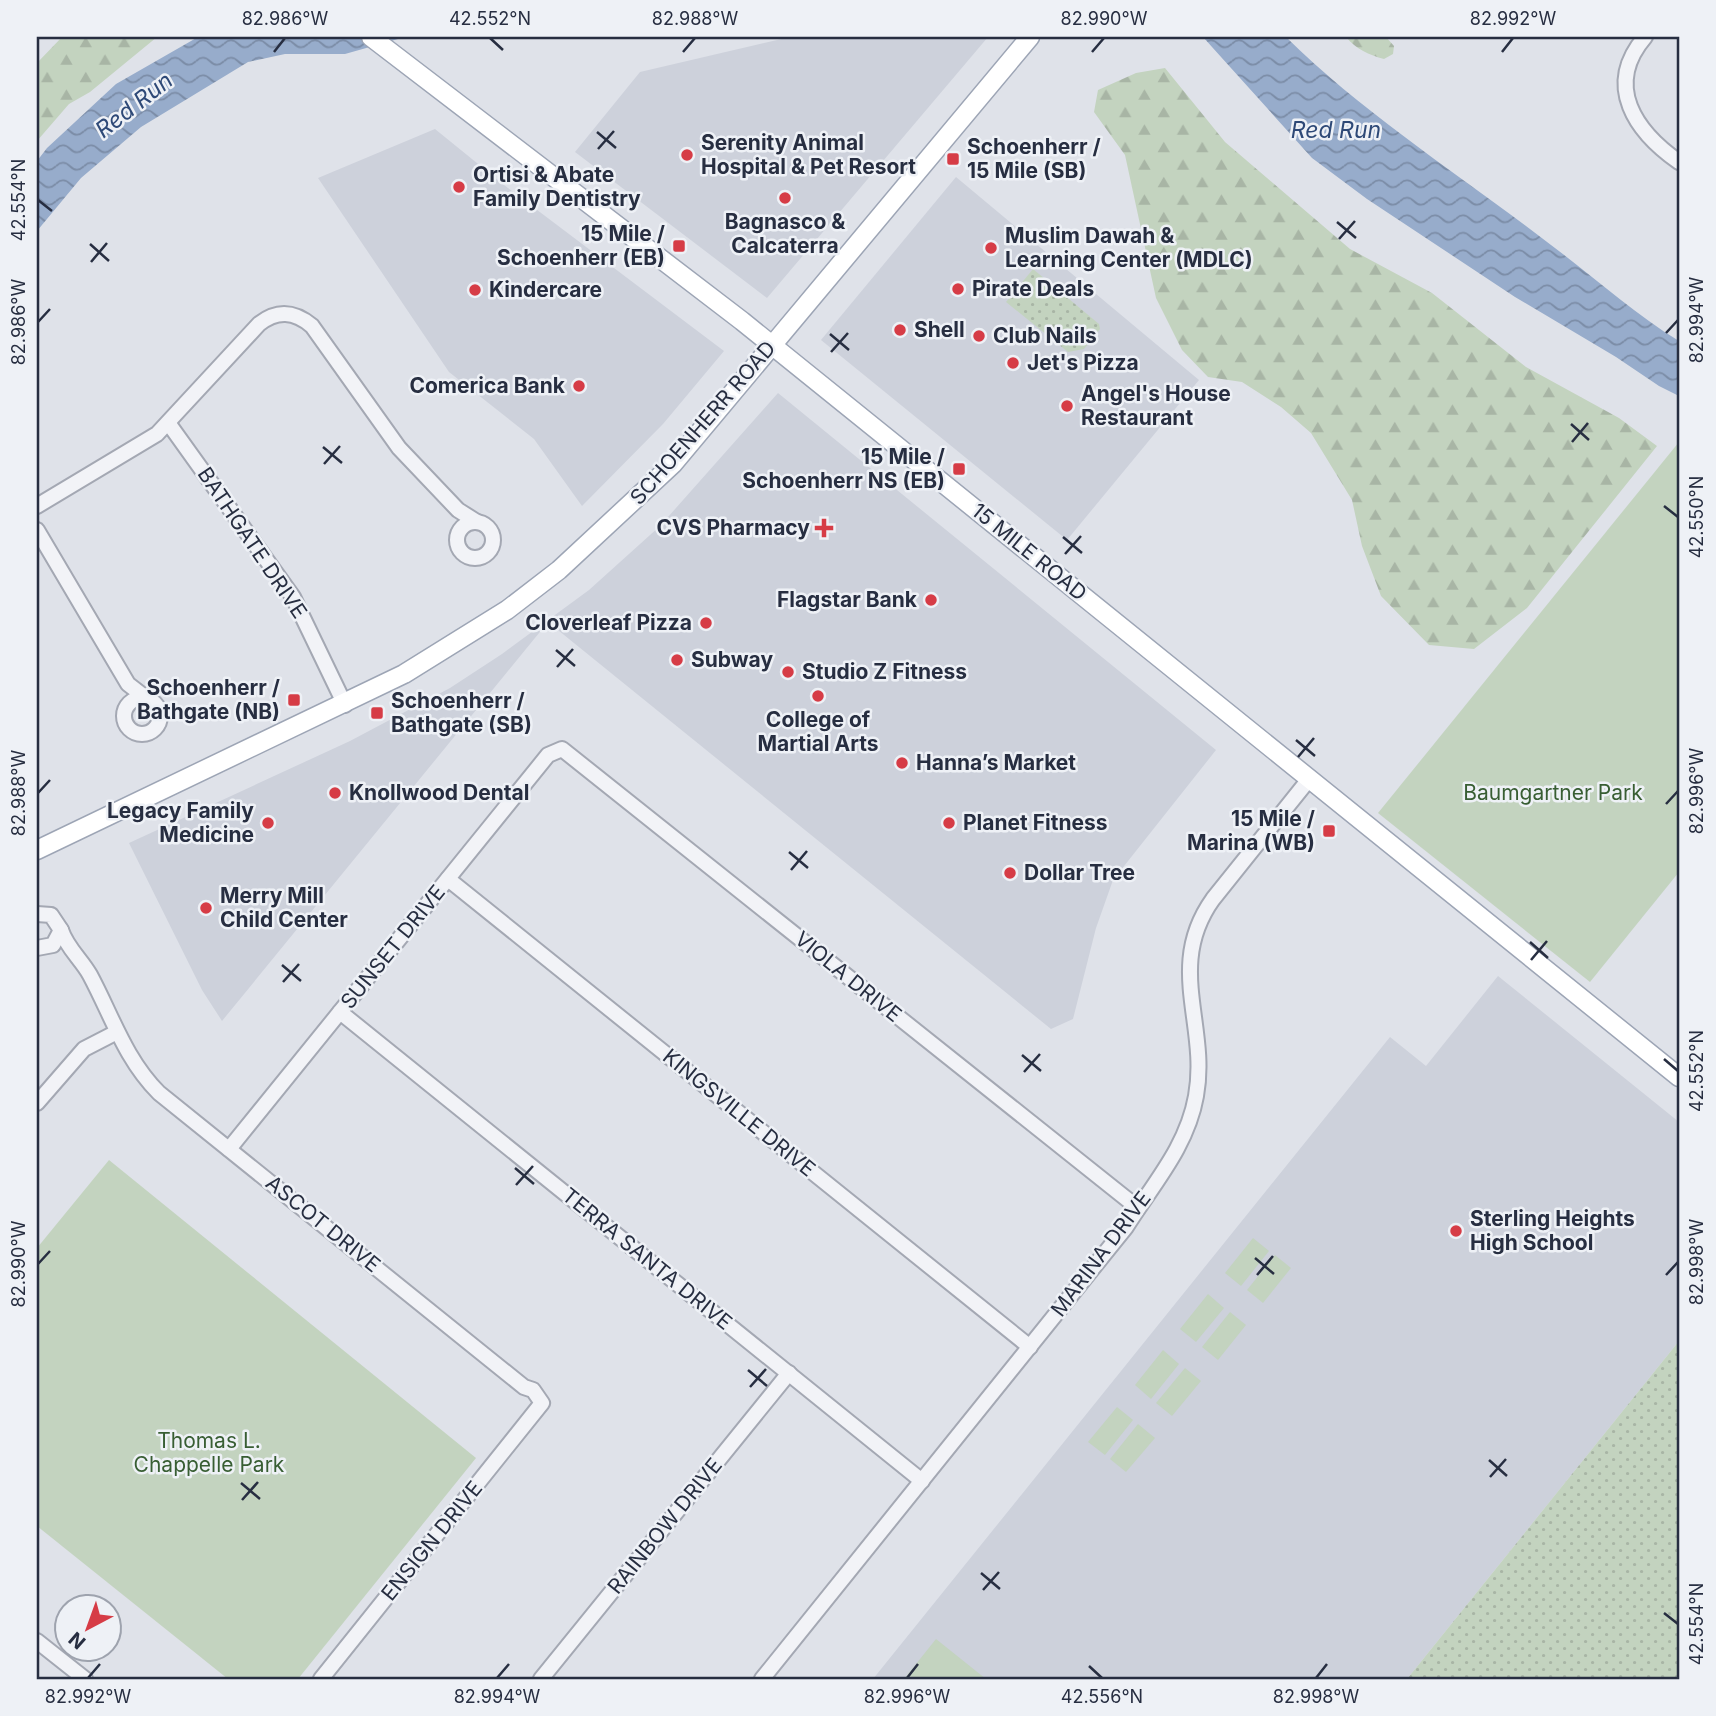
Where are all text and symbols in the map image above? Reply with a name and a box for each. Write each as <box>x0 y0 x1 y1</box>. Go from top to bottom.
text: 82.986°W <box>242 8 329 29</box>
text: 42.552°N <box>449 8 531 29</box>
text: 82.988°W <box>652 8 738 29</box>
text: 82.990°W <box>1061 8 1148 29</box>
text: 82.992°W <box>1470 8 1556 29</box>
water label: Red Run <box>90 66 178 144</box>
water label: Red Run <box>1291 116 1381 144</box>
place label: Serenity Animal Hospital & Pet Resort <box>701 130 916 179</box>
place label: Schoenherr / 15 Mile (SB) <box>967 134 1101 183</box>
marker: Serenity Animal Hospital & Pet Resort <box>679 147 695 163</box>
marker: Schoenherr / 15 Mile (SB) <box>945 151 961 167</box>
text: 42.554°N <box>8 159 29 241</box>
place label: Ortisi & Abate Family Dentistry <box>473 162 641 211</box>
marker: Ortisi & Abate Family Dentistry <box>451 179 467 195</box>
marker: Bagnasco & Calcaterra <box>777 190 793 206</box>
place label: Bagnasco & Calcaterra <box>725 209 846 258</box>
place label: 15 Mile / Schoenherr (EB) <box>497 221 665 270</box>
place label: Muslim Dawah & Learning Center (MDLC) <box>1005 223 1253 272</box>
marker: 15 Mile / Schoenherr (EB) <box>671 238 687 254</box>
marker: Muslim Dawah & Learning Center (MDLC) <box>983 240 999 256</box>
place label: Pirate Deals <box>972 276 1094 301</box>
text: 82.994°W <box>1686 276 1707 363</box>
place label: Kindercare <box>489 277 602 302</box>
text: 82.986°W <box>8 278 29 365</box>
marker: Pirate Deals <box>950 281 966 297</box>
marker: Kindercare <box>467 282 483 298</box>
place label: Shell <box>914 317 965 342</box>
marker: Shell <box>892 322 908 338</box>
place label: Club Nails <box>993 323 1097 348</box>
marker: Club Nails <box>971 328 987 344</box>
street label: SCHOENHERR ROAD <box>625 336 780 510</box>
place label: Jet's Pizza <box>1027 350 1139 375</box>
marker: Jet's Pizza <box>1005 355 1021 371</box>
place label: Comerica Bank <box>409 373 566 398</box>
marker: Comerica Bank <box>571 378 587 394</box>
place label: Angel's House Restaurant <box>1081 381 1231 430</box>
marker: Angel's House Restaurant <box>1059 398 1075 414</box>
place label: 15 Mile / Schoenherr NS (EB) <box>742 444 945 493</box>
marker: 15 Mile / Schoenherr NS (EB) <box>951 461 967 477</box>
street label: BATHGATE DRIVE <box>193 462 312 623</box>
text: 42.550°N <box>1686 476 1707 558</box>
street label: 15 MILE ROAD <box>967 498 1092 606</box>
place label: CVS Pharmacy <box>657 515 810 540</box>
marker: CVS Pharmacy <box>816 520 832 536</box>
place label: Flagstar Bank <box>777 587 918 612</box>
marker: Flagstar Bank <box>923 592 939 608</box>
place label: Cloverleaf Pizza <box>525 610 692 635</box>
marker: Cloverleaf Pizza <box>698 615 714 631</box>
place label: Subway <box>691 647 773 672</box>
marker: Subway <box>669 652 685 668</box>
place label: Studio Z Fitness <box>802 659 967 684</box>
marker: Studio Z Fitness <box>780 664 796 680</box>
place label: Schoenherr / Bathgate (NB) <box>137 675 280 724</box>
place label: Schoenherr / Bathgate (SB) <box>391 688 532 737</box>
marker: College of Martial Arts <box>810 688 826 704</box>
marker: Schoenherr / Bathgate (NB) <box>286 692 302 708</box>
marker: Schoenherr / Bathgate (SB) <box>369 705 385 721</box>
place label: College of Martial Arts <box>758 707 878 756</box>
text: 82.996°W <box>1686 747 1707 834</box>
text: 82.988°W <box>8 750 29 836</box>
place label: Hanna’s Market <box>916 750 1076 775</box>
marker: Hanna’s Market <box>894 755 910 771</box>
place label: Knollwood Dental <box>349 780 529 805</box>
park label: Baumgartner Park <box>1463 780 1643 805</box>
marker: Knollwood Dental <box>327 785 343 801</box>
place label: Legacy Family Medicine <box>107 798 254 847</box>
place label: 15 Mile / Marina (WB) <box>1187 806 1315 855</box>
place label: Planet Fitness <box>963 810 1108 835</box>
marker: Legacy Family Medicine <box>260 815 276 831</box>
marker: Planet Fitness <box>941 815 957 831</box>
marker: 15 Mile / Marina (WB) <box>1321 823 1337 839</box>
place label: Dollar Tree <box>1024 860 1135 885</box>
marker: Dollar Tree <box>1002 865 1018 881</box>
street label: SUNSET DRIVE <box>335 880 450 1014</box>
place label: Merry Mill Child Center <box>220 883 348 932</box>
marker: Merry Mill Child Center <box>198 900 214 916</box>
street label: VIOLA DRIVE <box>790 926 907 1027</box>
text: 42.552°N <box>1686 1030 1707 1112</box>
street label: KINGSVILLE DRIVE <box>658 1044 820 1182</box>
street label: ASCOT DRIVE <box>261 1170 385 1277</box>
street label: TERRA SANTA DRIVE <box>557 1183 737 1335</box>
street label: MARINA DRIVE <box>1045 1186 1156 1321</box>
place label: Sterling Heights High School <box>1470 1206 1635 1255</box>
text: 82.998°W <box>1686 1219 1707 1305</box>
text: 82.990°W <box>8 1220 29 1307</box>
marker: Sterling Heights High School <box>1448 1223 1464 1239</box>
park label: Thomas L. Chappelle Park <box>134 1428 285 1477</box>
street label: RAINBOW DRIVE <box>602 1453 727 1599</box>
street label: ENSIGN DRIVE <box>376 1476 487 1605</box>
text: 42.554°N <box>1686 1583 1707 1665</box>
north arrow <box>52 1594 122 1664</box>
text: N <box>64 1627 90 1654</box>
text: 82.992°W <box>45 1686 131 1707</box>
text: 82.994°W <box>454 1686 541 1707</box>
text: 82.996°W <box>864 1686 951 1707</box>
text: 42.556°N <box>1061 1686 1143 1707</box>
text: 82.998°W <box>1273 1686 1359 1707</box>

